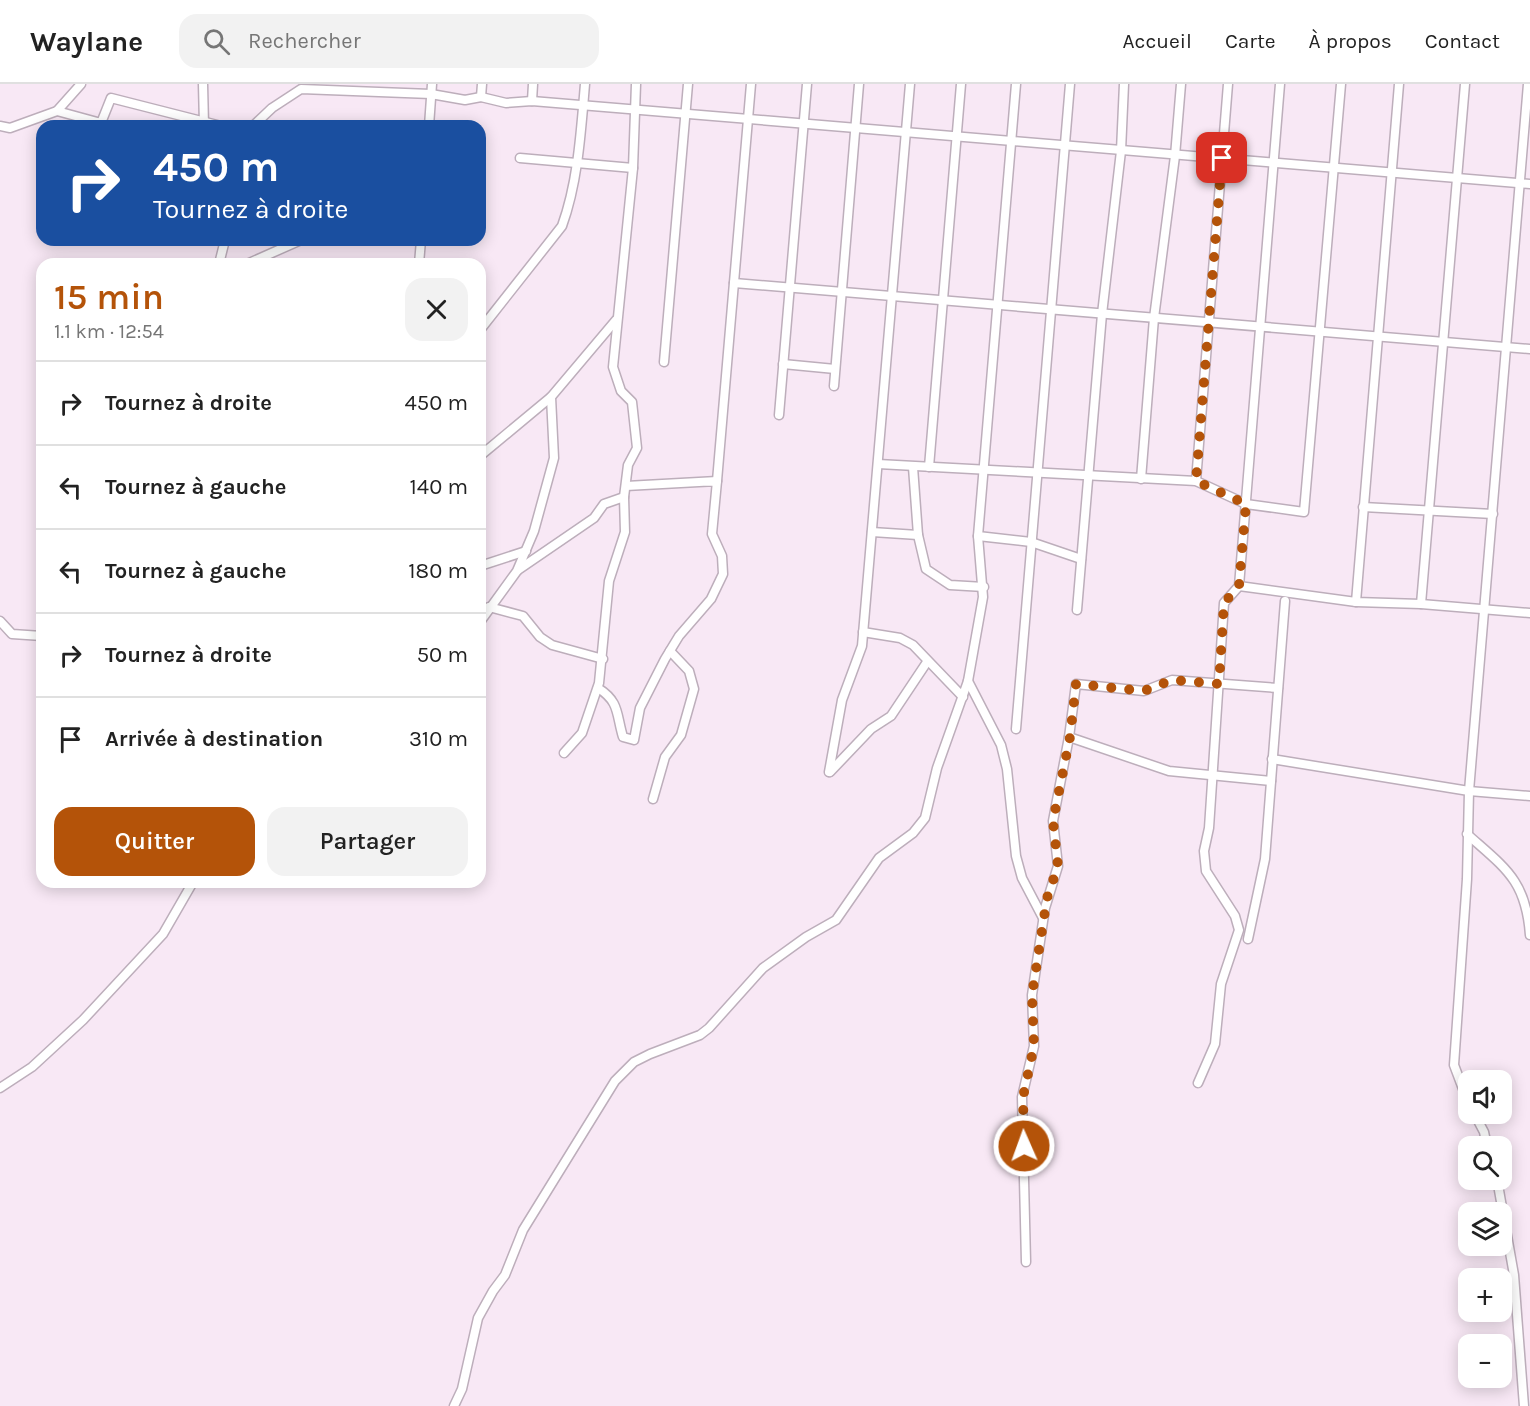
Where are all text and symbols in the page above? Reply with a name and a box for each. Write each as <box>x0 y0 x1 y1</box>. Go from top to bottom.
search box <box>179 14 599 68</box>
text: Waylane <box>30 25 143 58</box>
icon: search <box>200 25 233 58</box>
text: Rechercher <box>248 28 361 54</box>
text: Accueil <box>1123 29 1192 53</box>
text: Carte <box>1225 29 1276 53</box>
text: À propos <box>1309 29 1392 53</box>
text: Contact <box>1425 29 1500 53</box>
pin <box>1196 132 1247 183</box>
icon: arrive <box>1205 141 1238 174</box>
text: 450 m <box>153 142 279 192</box>
icon: right <box>54 144 132 222</box>
text: Tournez à droite <box>153 193 348 225</box>
text: 15 min <box>54 276 164 318</box>
button: close <box>405 278 468 341</box>
text: 1.1 km · 12:54 <box>54 320 164 343</box>
icon: right <box>54 387 87 420</box>
text: Tournez à droite <box>105 390 272 416</box>
text: 450 m <box>404 390 468 416</box>
icon: left <box>54 471 87 504</box>
text: Tournez à gauche <box>105 474 286 500</box>
text: 140 m <box>410 474 468 500</box>
icon: left <box>54 555 87 588</box>
text: Tournez à gauche <box>105 558 286 584</box>
text: 180 m <box>408 558 468 584</box>
icon: right <box>54 639 87 672</box>
text: Tournez à droite <box>105 642 272 668</box>
text: 50 m <box>417 642 468 668</box>
icon: arrive <box>54 723 87 756</box>
text: Arrivée à destination <box>105 726 323 752</box>
text: 310 m <box>409 726 468 752</box>
button: Quitter <box>54 807 255 876</box>
button: Partager <box>267 807 468 876</box>
map controls <box>1458 1070 1512 1388</box>
button: sound <box>1458 1070 1512 1124</box>
position arrow <box>992 1114 1056 1178</box>
button: search <box>1458 1136 1512 1190</box>
button: layers <box>1458 1202 1512 1256</box>
button: + <box>1458 1268 1512 1322</box>
button: − <box>1458 1334 1512 1388</box>

